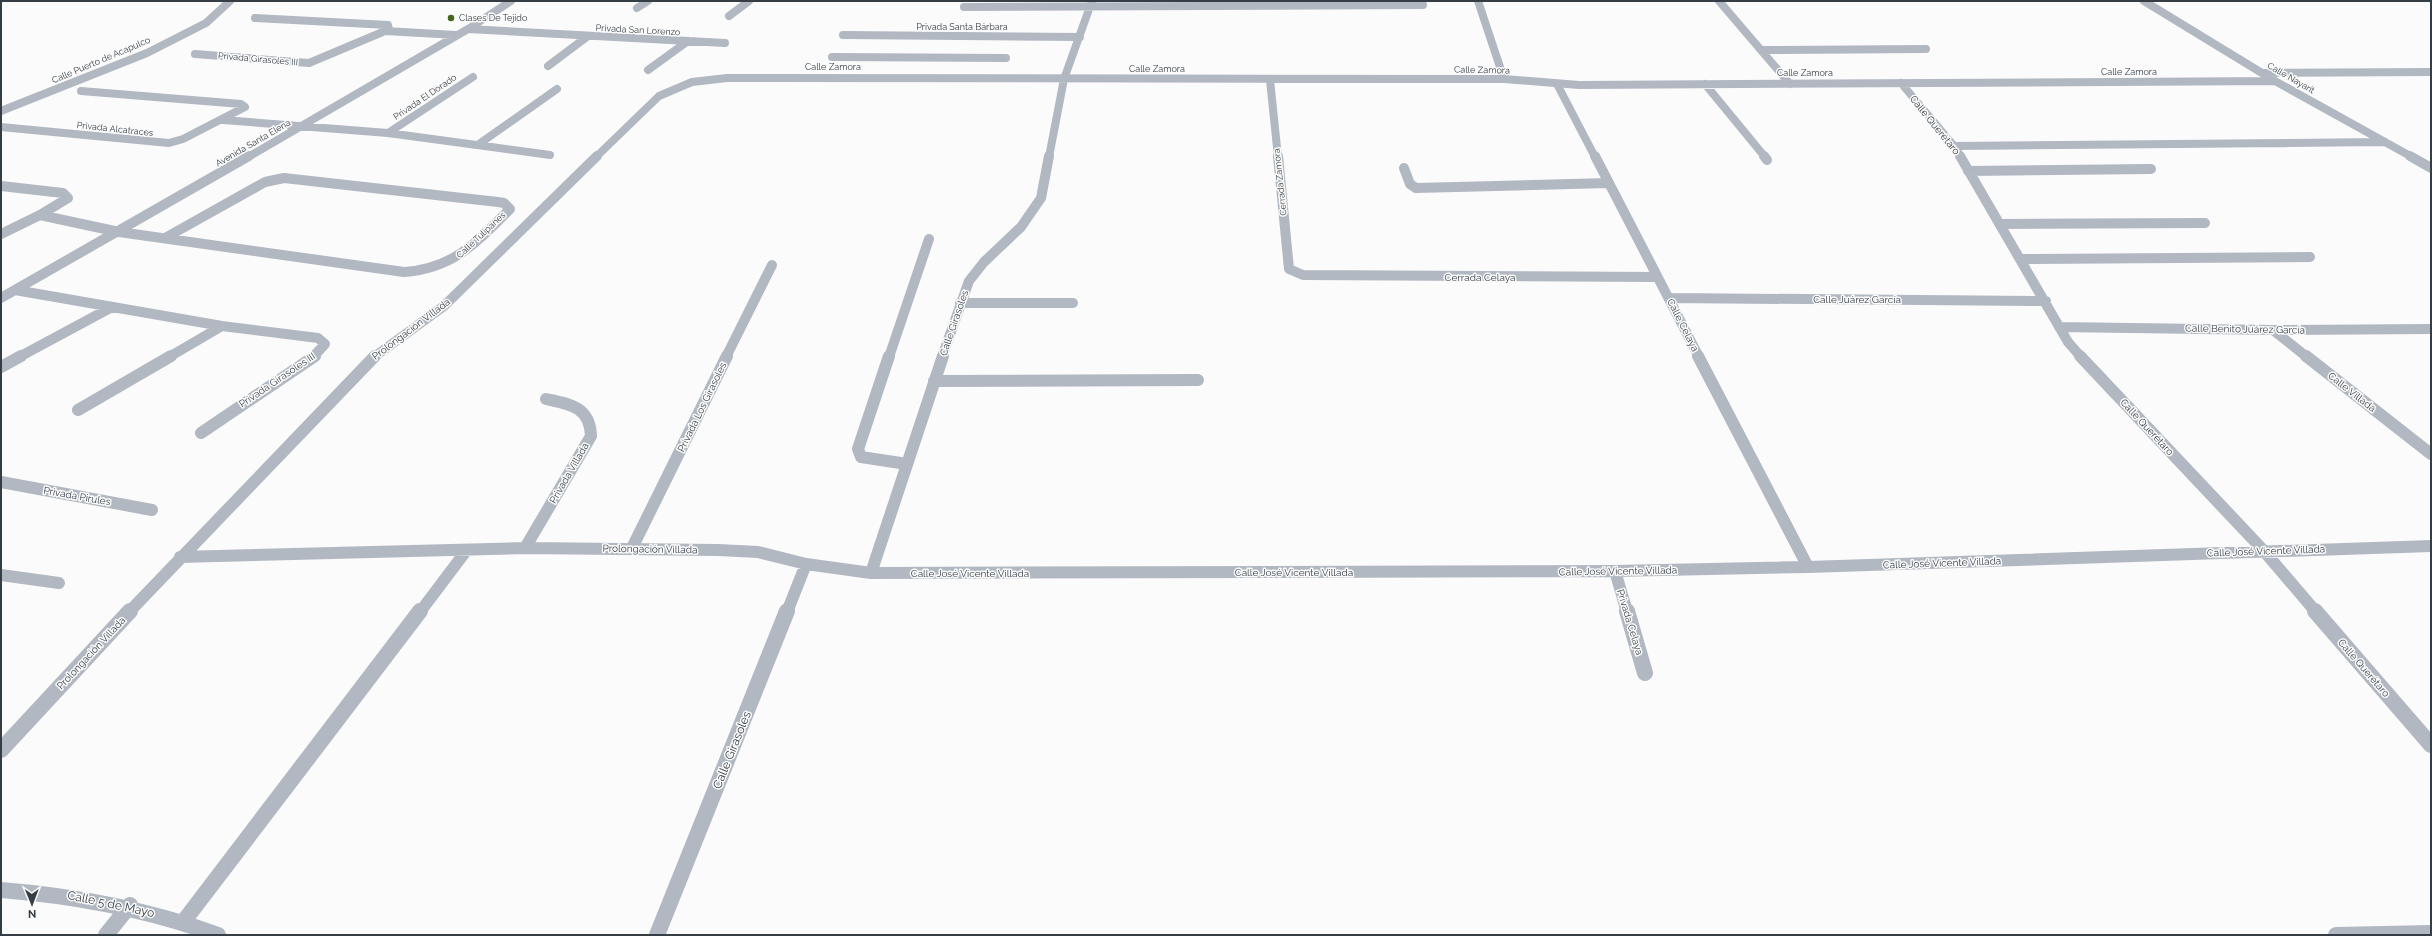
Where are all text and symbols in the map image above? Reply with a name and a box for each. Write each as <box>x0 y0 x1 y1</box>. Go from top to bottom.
marker: Clases De Tejido <box>446 13 456 23</box>
place label: Clases De Tejido <box>459 13 527 23</box>
street label: Privada Santa Bárbara <box>916 22 1008 32</box>
street label: Privada San Lorenzo <box>595 23 681 37</box>
street label: Calle Puerto de Acapulco <box>50 35 152 85</box>
street label: Privada Girasoles III <box>218 51 298 67</box>
street label: Calle Nayarit <box>2266 60 2316 96</box>
street label: Calle Zamora <box>805 62 861 72</box>
street label: Calle Zamora <box>1129 64 1185 74</box>
street label: Calle Zamora <box>1454 65 1510 75</box>
street label: Calle Zamora <box>2101 67 2157 77</box>
street label: Calle Zamora <box>1777 68 1833 78</box>
street label: Privada El Dorado <box>392 72 458 122</box>
street label: Calle Querétaro <box>1908 93 1962 157</box>
street label: Avenida Santa Elena <box>214 117 292 169</box>
street label: Privada Alcatraces <box>76 120 154 138</box>
street label: Cerrada Zamora <box>1271 148 1289 216</box>
street label: Calle Tulipanes <box>455 209 508 260</box>
street label: Cerrada Celaya <box>1445 272 1515 283</box>
street label: Calle Girasoles <box>938 289 970 357</box>
street label: Calle Juárez García <box>1813 294 1901 305</box>
street label: Prolongación Villada <box>370 296 452 362</box>
street label: Calle Celaya <box>1665 297 1701 353</box>
street label: Calle Benito Juárez García <box>2185 322 2305 336</box>
street label: Privada Girasoles III <box>237 350 317 410</box>
street label: Privada Los Girasoles <box>676 360 729 454</box>
street label: Calle Villada <box>2326 370 2378 414</box>
street label: Calle Querétaro <box>2118 397 2176 457</box>
street label: Privada Villada <box>547 441 591 505</box>
street label: Privada Pirules <box>43 485 112 507</box>
street label: Prolongación Villada <box>602 543 698 555</box>
street label: Calle José Vicente Villada <box>2207 543 2325 559</box>
street label: Calle José Vicente Villada <box>1883 555 2001 571</box>
street label: Calle José Vicente Villada <box>1559 564 1677 578</box>
street label: Calle José Vicente Villada <box>1235 567 1353 578</box>
street label: Calle José Vicente Villada <box>911 568 1029 579</box>
street label: Privada Celaya <box>1615 588 1645 656</box>
street label: Prolongación Villada <box>55 615 127 691</box>
street label: Calle Querétaro <box>2336 637 2392 699</box>
street label: Calle Girasoles <box>710 709 754 791</box>
north arrow <box>12 884 52 924</box>
street label: Calle 5 de Mayo <box>66 888 156 920</box>
text: N <box>28 907 36 920</box>

